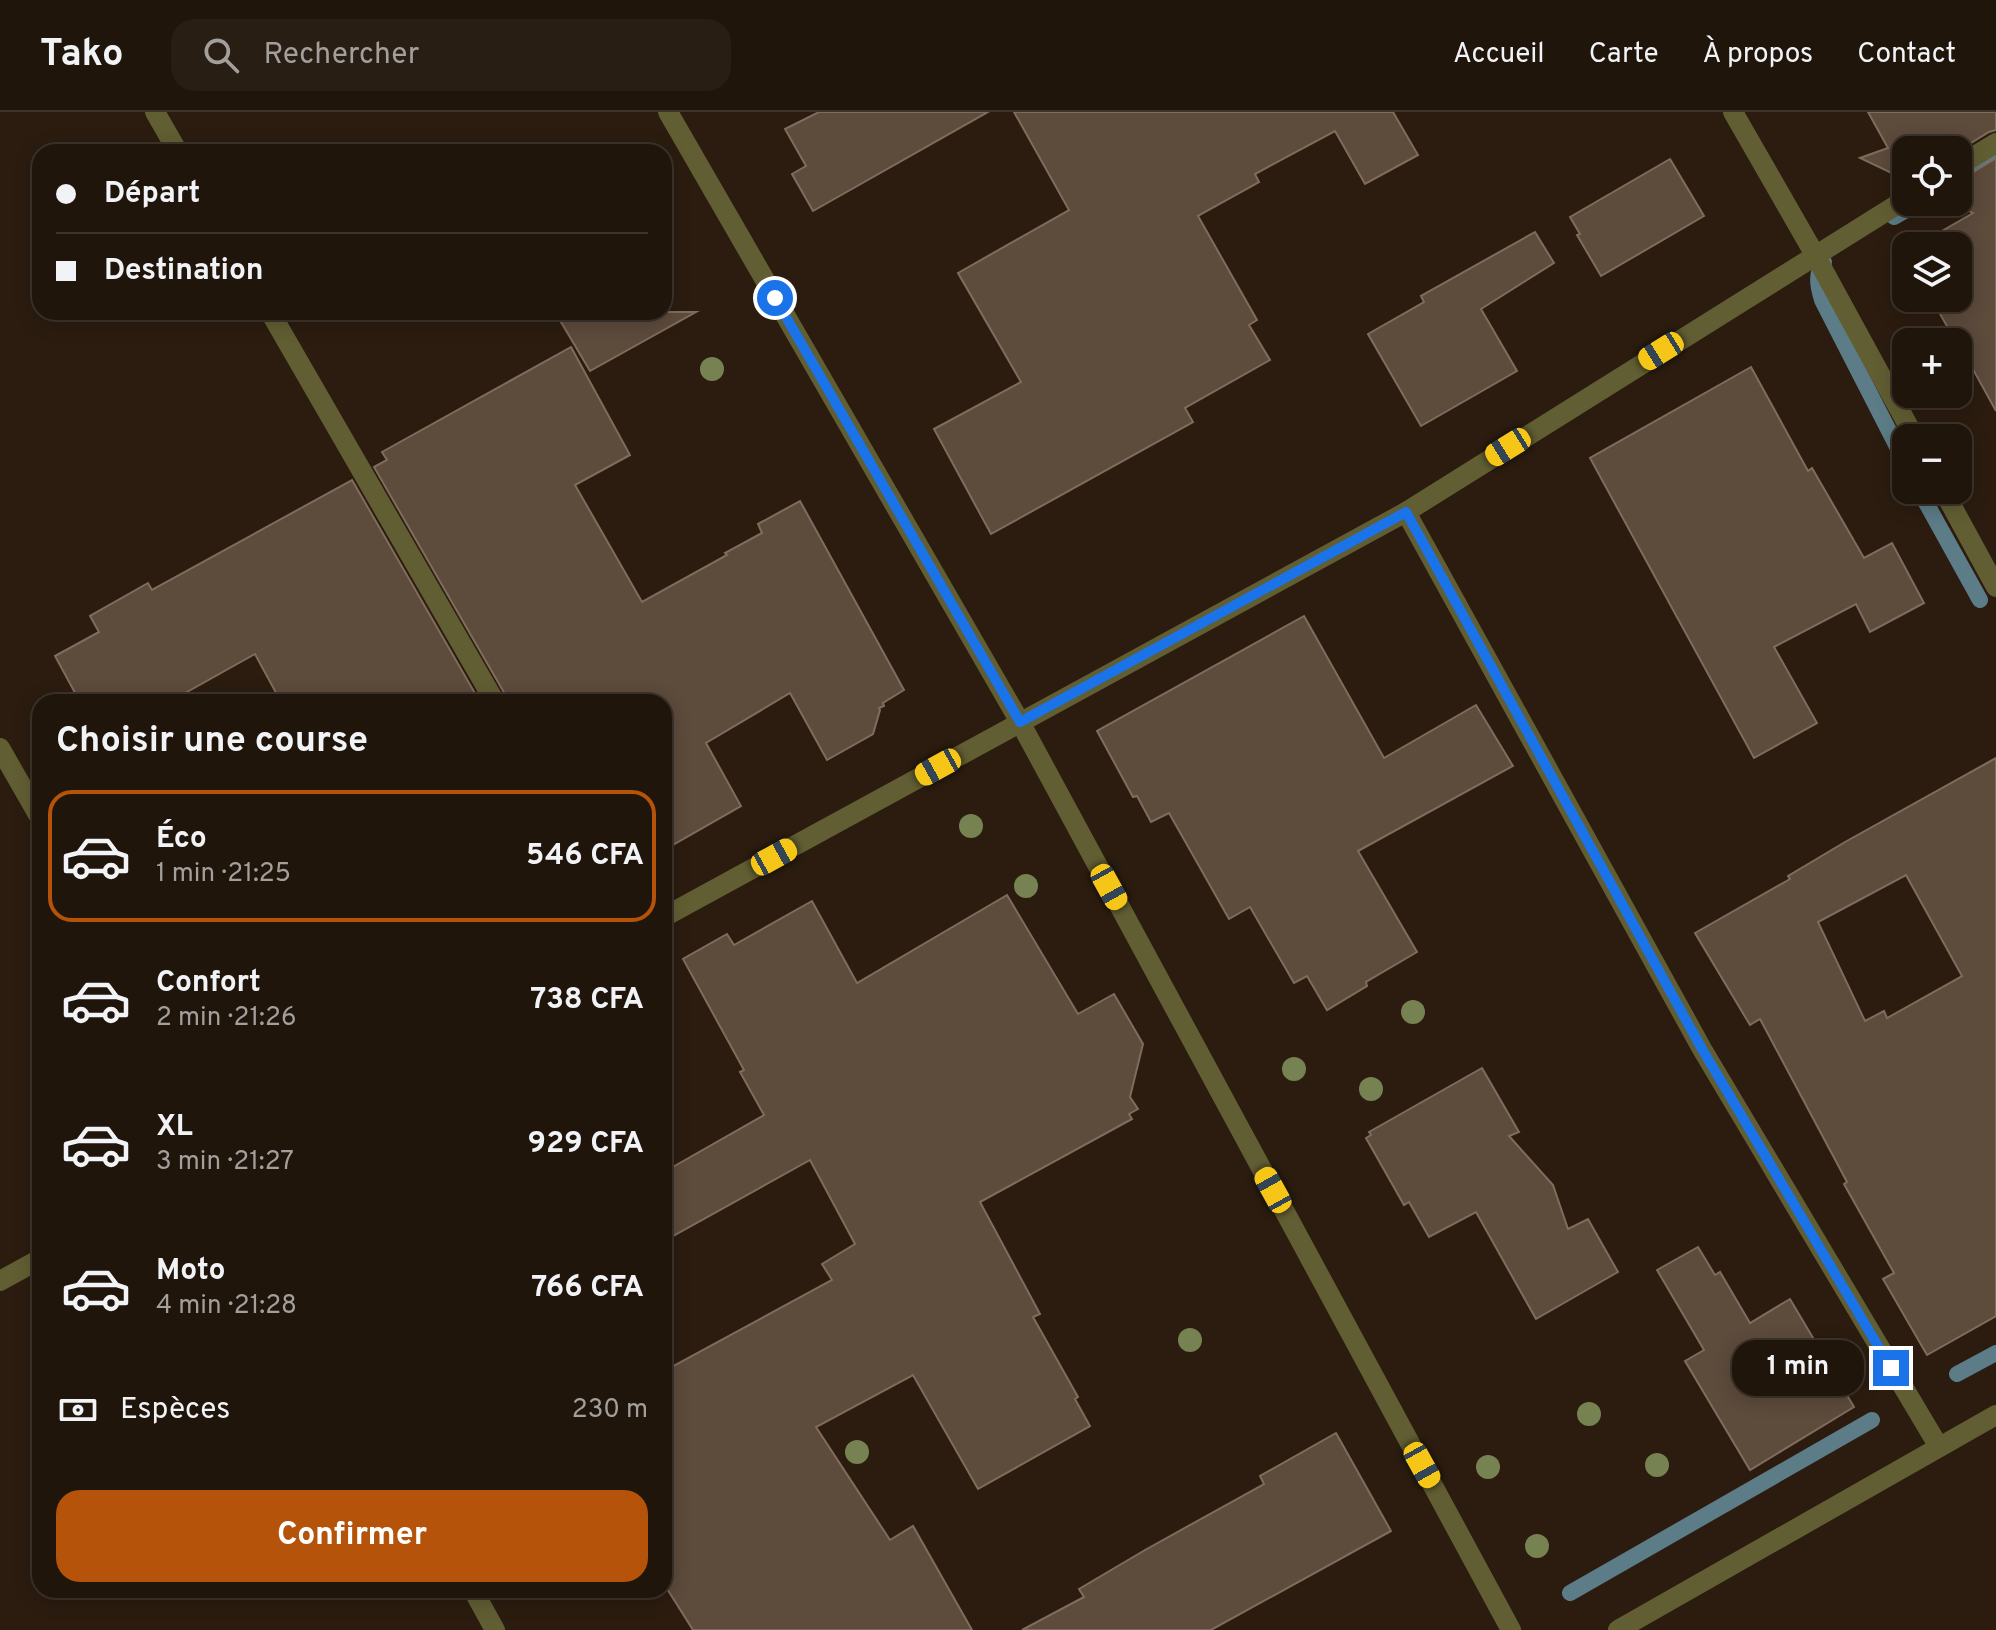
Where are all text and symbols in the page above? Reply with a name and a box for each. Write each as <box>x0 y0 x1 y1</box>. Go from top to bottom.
search box <box>171 19 731 91</box>
text: Tako <box>40 31 123 80</box>
icon: search <box>199 33 243 77</box>
text: Rechercher <box>263 37 419 74</box>
text: Accueil <box>1453 37 1545 73</box>
text: Carte <box>1589 37 1659 73</box>
text: À propos <box>1703 37 1813 73</box>
text: Contact <box>1857 37 1956 73</box>
map controls <box>1892 136 1972 504</box>
button: locate <box>1892 136 1972 216</box>
text: Départ <box>104 176 200 213</box>
button: layers <box>1892 232 1972 312</box>
text: Destination <box>104 253 263 290</box>
route start <box>757 280 793 316</box>
car <box>1634 328 1688 374</box>
button: + <box>1892 328 1972 408</box>
car <box>1481 424 1535 470</box>
button: − <box>1892 424 1972 504</box>
text: Choisir une course <box>56 719 368 765</box>
car <box>911 745 965 789</box>
icon: car <box>60 820 132 892</box>
text: Éco <box>156 821 207 858</box>
car <box>747 835 801 879</box>
text: 546 CFA <box>526 838 644 875</box>
text: 1 min · 21:25 <box>156 858 291 891</box>
car <box>1087 860 1131 914</box>
icon: car <box>60 964 132 1036</box>
text: Confort <box>156 965 261 1002</box>
text: 738 CFA <box>530 982 644 1019</box>
text: 2 min · 21:26 <box>156 1002 296 1035</box>
icon: car <box>60 1108 132 1180</box>
text: XL <box>156 1109 193 1146</box>
text: 929 CFA <box>528 1126 644 1163</box>
text: 3 min · 21:27 <box>156 1146 294 1179</box>
car <box>1251 1163 1295 1217</box>
icon: car <box>60 1252 132 1324</box>
text: Moto <box>156 1253 226 1290</box>
text: 766 CFA <box>531 1270 644 1307</box>
text: 4 min · 21:28 <box>156 1290 297 1323</box>
callout: 1 min <box>1731 1340 1863 1396</box>
route end <box>1873 1350 1909 1386</box>
text: 1 min <box>1767 1351 1829 1384</box>
icon: cash <box>56 1388 100 1432</box>
text: Espèces <box>120 1392 230 1429</box>
text: 230 m <box>572 1394 648 1427</box>
car <box>1400 1438 1444 1492</box>
button: Confirmer <box>56 1490 648 1582</box>

